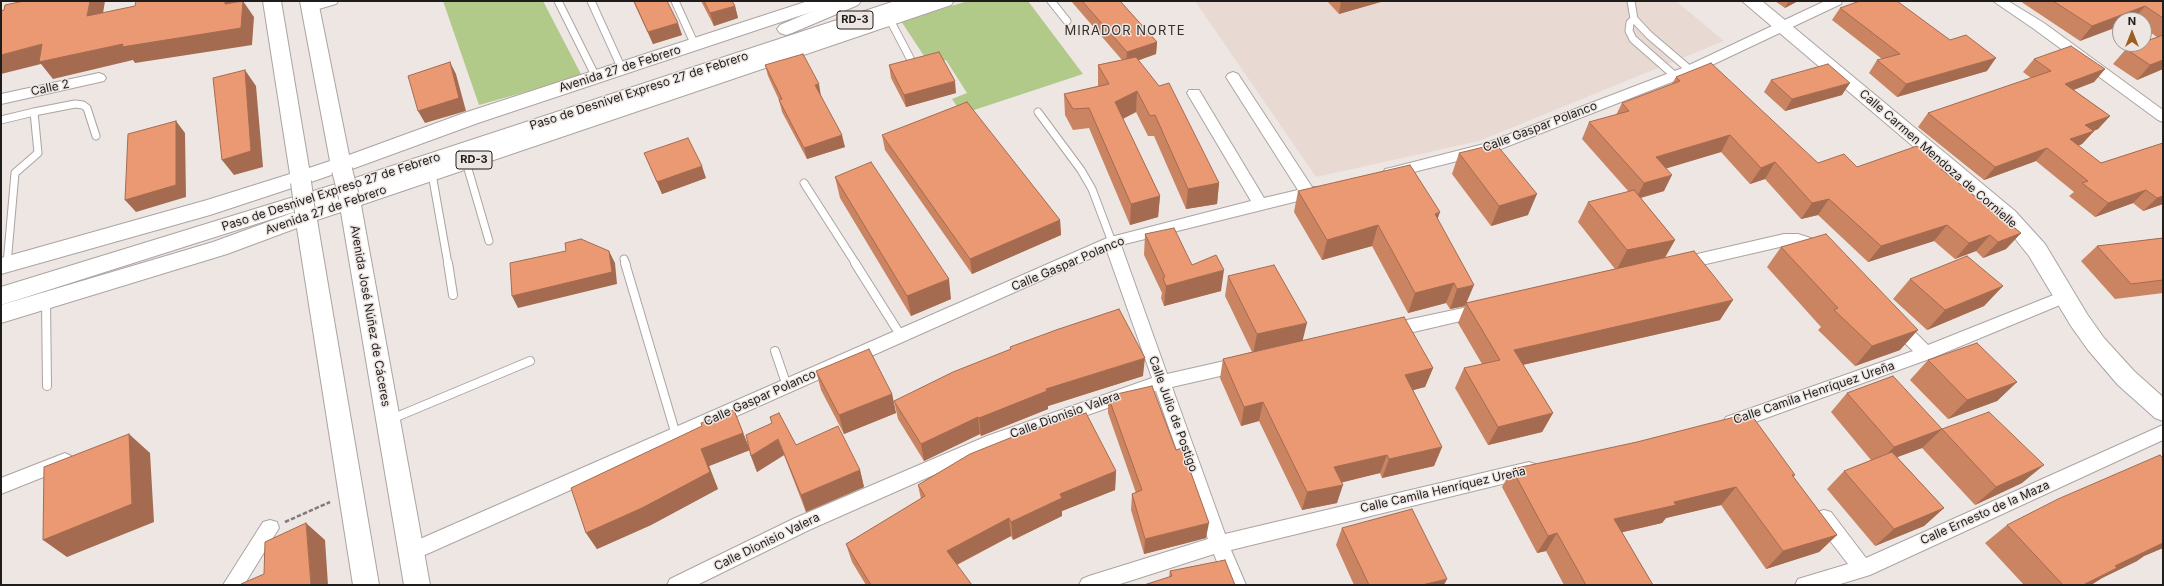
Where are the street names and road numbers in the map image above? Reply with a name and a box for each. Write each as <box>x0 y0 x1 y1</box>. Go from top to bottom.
road number: RD-3 <box>837 11 873 29</box>
street label: Avenida 27 de Febrero <box>557 42 683 96</box>
street label: Paso de Desnivel Expreso 27 de Febrero <box>528 49 750 133</box>
street label: Calle 2 <box>29 77 71 99</box>
street label: Calle Carmen Mendoza de Cornielle <box>1856 87 2020 231</box>
street label: Calle Gaspar Polanco <box>1481 99 1599 155</box>
street label: Paso de Desnivel Expreso 27 de Febrero <box>220 150 442 234</box>
road number: RD-3 <box>456 151 492 169</box>
street label: Avenida 27 de Febrero <box>263 182 389 238</box>
street label: Avenida José Núñez de Cáceres <box>347 224 393 408</box>
street label: Calle Gaspar Polanco <box>1009 234 1127 294</box>
street label: Calle Julio de Postigo <box>1145 354 1201 474</box>
street label: Calle Camila Henríquez Ureña <box>1731 359 1897 427</box>
street label: Calle Gaspar Polanco <box>702 367 818 429</box>
street label: Calle Dionisio Valera <box>1008 388 1122 442</box>
street label: Calle Camila Henríquez Ureña <box>1359 464 1527 516</box>
street label: Calle Ernesto de la Maza <box>1918 478 2052 548</box>
street label: Calle Dionisio Valera <box>712 510 822 574</box>

